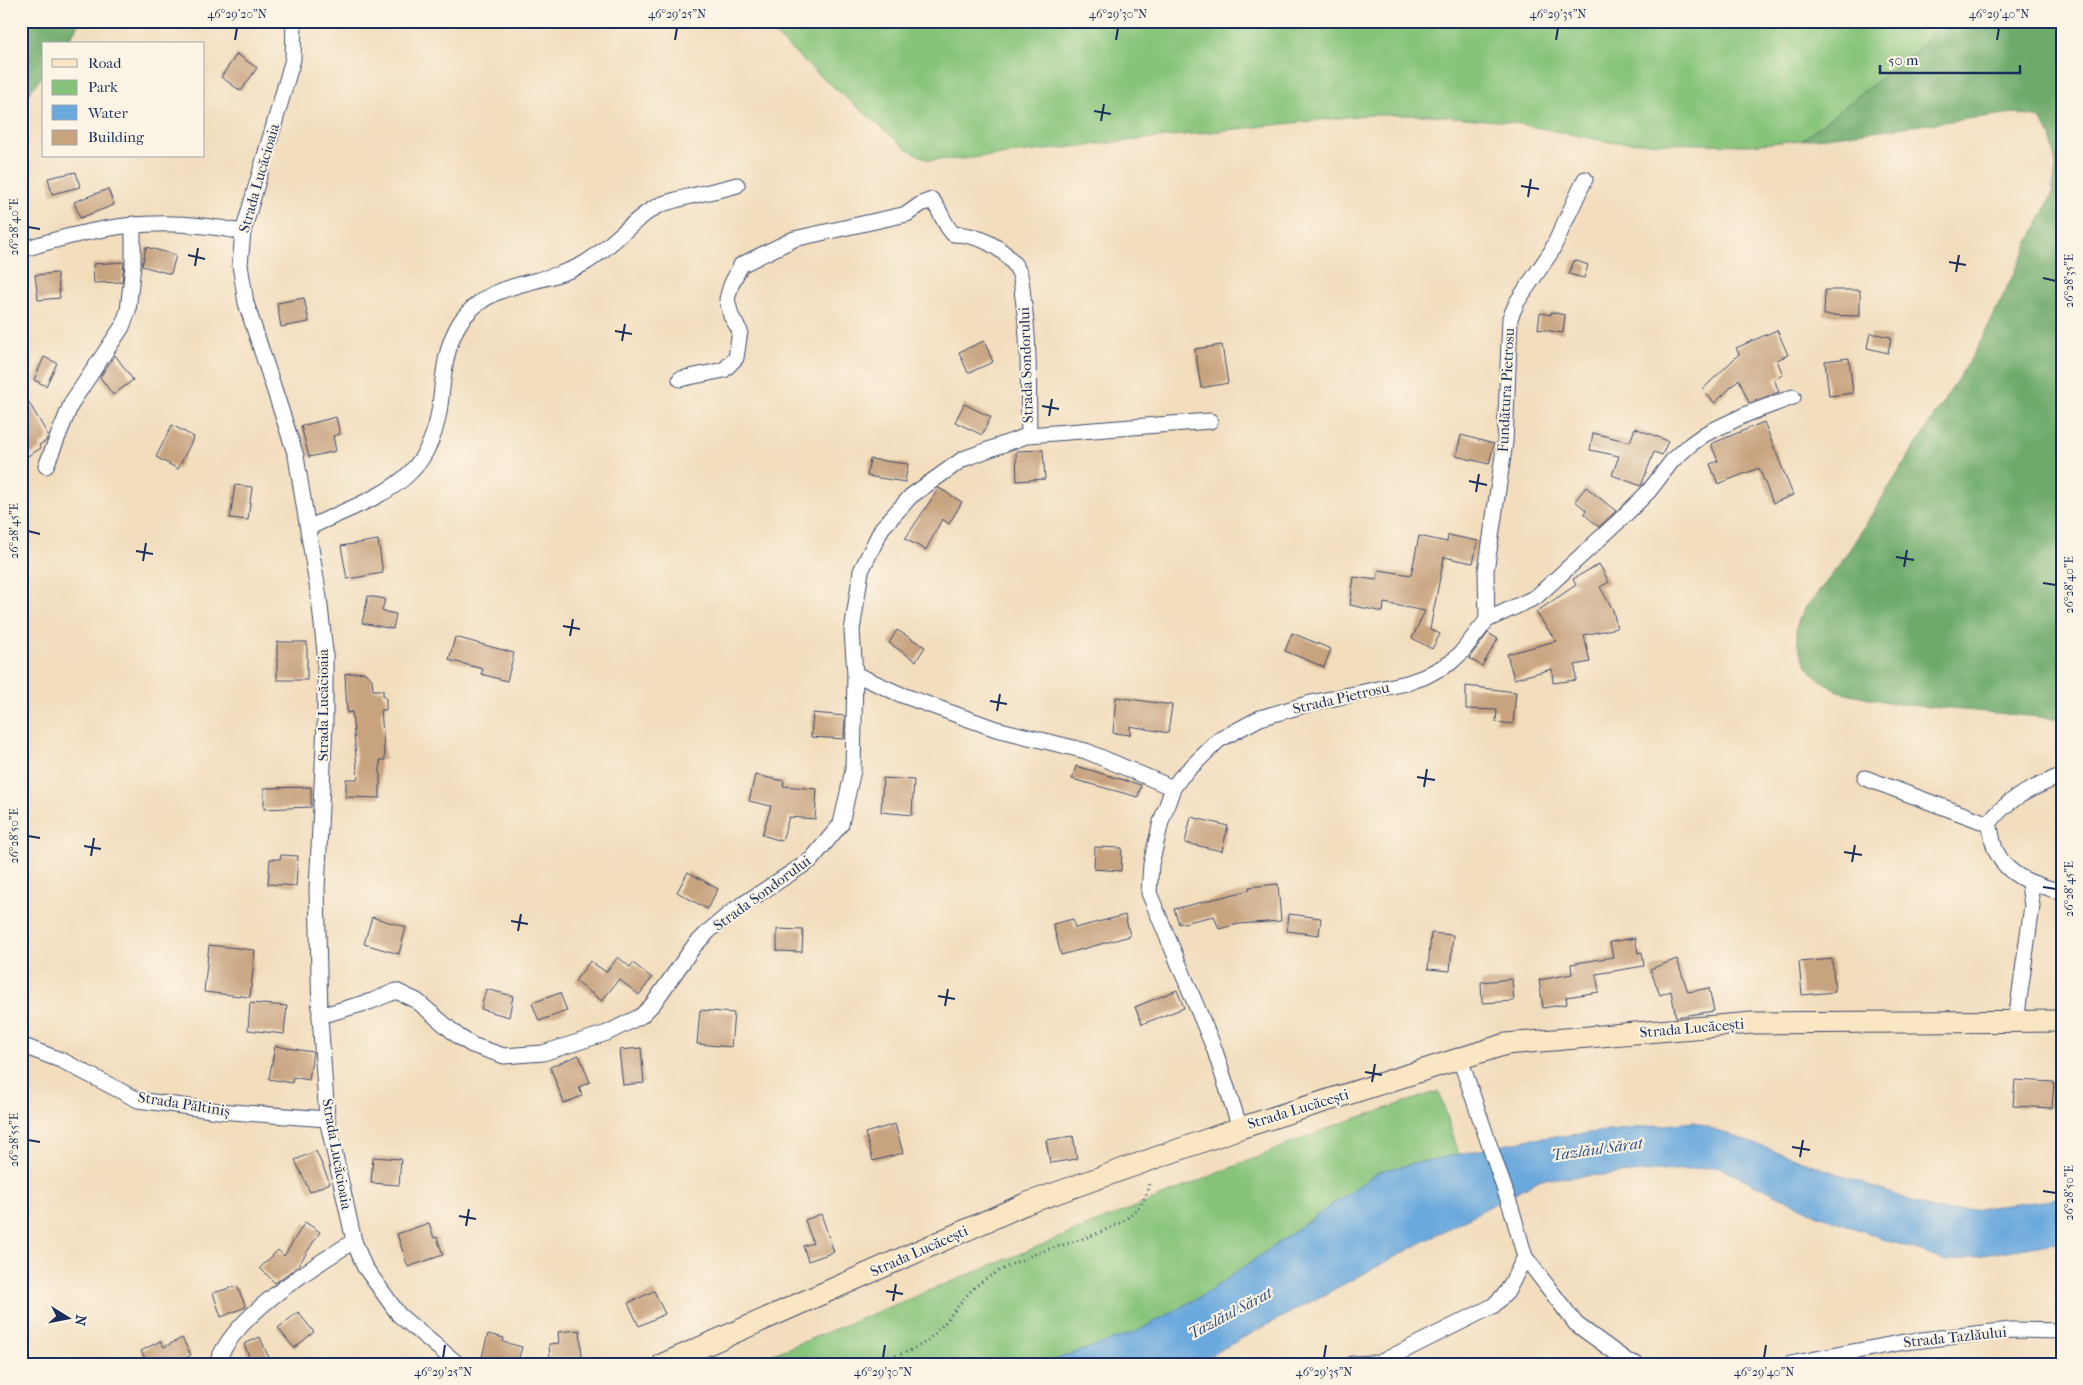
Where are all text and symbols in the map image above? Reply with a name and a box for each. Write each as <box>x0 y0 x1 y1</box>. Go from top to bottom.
text: 46°29'20"N <box>207 7 267 21</box>
text: 46°29'25"N <box>648 7 706 21</box>
text: 46°29'30"N <box>1089 7 1147 21</box>
text: 46°29'35"N <box>1530 7 1586 21</box>
text: 46°29'40"N <box>1969 7 2029 21</box>
legend <box>42 42 205 158</box>
scale bar <box>1880 42 2020 74</box>
text: 50 m <box>1888 51 1919 69</box>
text: Road <box>88 54 122 72</box>
text: Park <box>88 78 118 96</box>
text: Water <box>87 104 128 122</box>
street label: Strada Lucăcioaia <box>235 120 283 235</box>
text: Building <box>88 128 145 146</box>
text: 26°28'40"E <box>7 198 21 256</box>
text: 26°28'35"E <box>2062 254 2076 308</box>
street label: Strada Sondorului <box>1015 306 1037 423</box>
street label: Fundătura Pietrosu <box>1494 327 1518 453</box>
text: 26°28'45"E <box>7 503 21 559</box>
text: 26°28'40"E <box>2062 556 2076 614</box>
street label: Strada Lucăcioaia <box>314 648 332 761</box>
street label: Strada Pietrosu <box>1291 678 1392 718</box>
text: 26°28'50"E <box>7 808 21 864</box>
street label: Strada Sondorului <box>710 851 815 934</box>
text: 26°28'45"E <box>2062 861 2076 917</box>
street label: Strada Lucăcești <box>1639 1014 1746 1042</box>
street label: Strada Lucăcești <box>1245 1085 1351 1133</box>
street label: Strada Păltiniș <box>137 1088 232 1120</box>
street label: Strada Lucăcioaia <box>318 1097 356 1212</box>
text: 26°28'55"E <box>7 1113 21 1167</box>
water label: Tazlăul Sărat <box>1550 1133 1645 1165</box>
text: 26°28'50"E <box>2062 1165 2076 1221</box>
street label: Strada Lucăcești <box>867 1221 971 1281</box>
water label: Tazlăul Sărat <box>1185 1282 1276 1343</box>
north arrow <box>42 1292 92 1342</box>
text: N <box>71 1313 90 1327</box>
street label: Strada Tazlăului <box>1903 1323 2008 1351</box>
text: 46°29'25"N <box>414 1365 472 1379</box>
text: 46°29'30"N <box>854 1365 912 1379</box>
text: 46°29'35"N <box>1296 1365 1352 1379</box>
text: 46°29'40"N <box>1734 1365 1794 1379</box>

